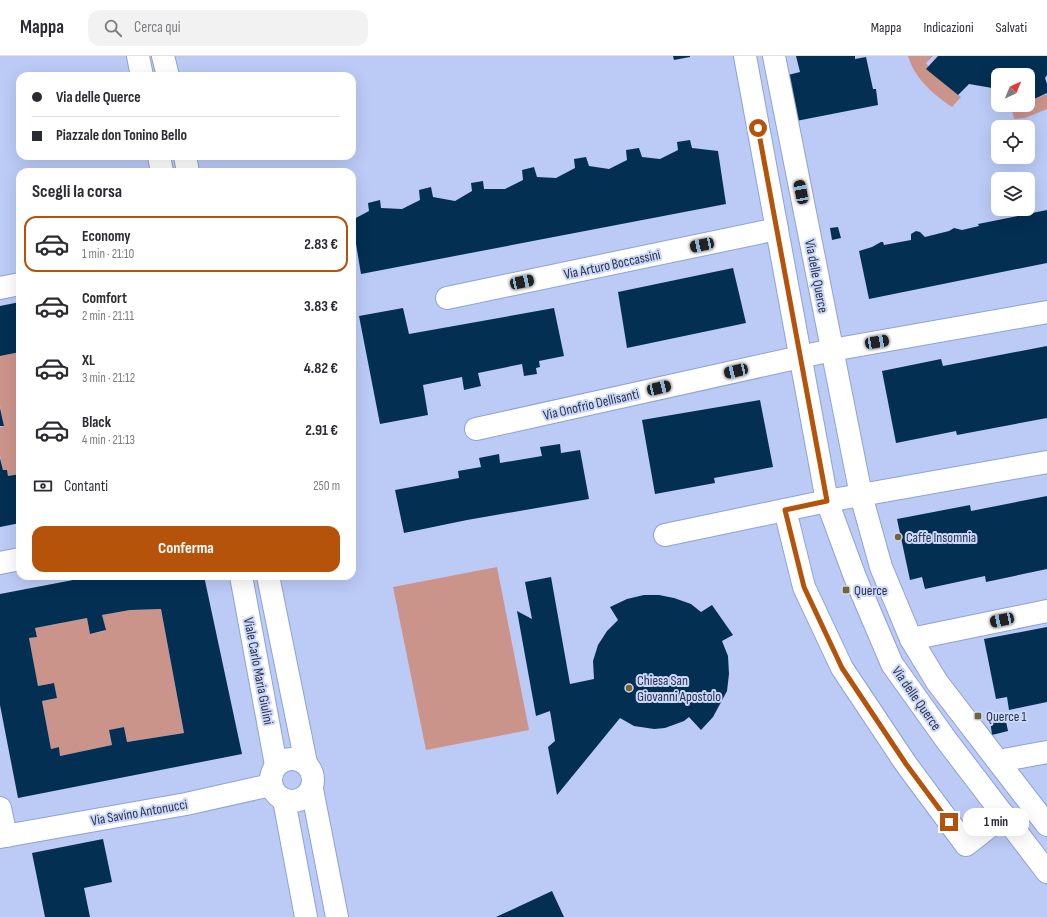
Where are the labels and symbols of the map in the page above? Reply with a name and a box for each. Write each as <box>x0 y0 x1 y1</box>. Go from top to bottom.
north arrow <box>991 68 1035 112</box>
route start <box>749 119 767 137</box>
car <box>793 179 809 205</box>
car <box>689 237 715 253</box>
street label: Via delle Querce <box>801 238 832 314</box>
street label: Via Arturo Boccassini <box>562 246 662 283</box>
car <box>509 274 535 290</box>
car <box>864 334 890 350</box>
car <box>723 362 749 380</box>
car <box>646 379 672 397</box>
street label: Via Onofrio Dellisanti <box>542 385 641 424</box>
place label: Caffe Insomnia <box>906 529 976 546</box>
marker: Caffe Insomnia <box>893 532 903 542</box>
place label: Querce <box>854 582 887 599</box>
marker: Querce <box>841 585 851 595</box>
car <box>989 612 1015 628</box>
street label: Viale Carlo Maria Giulini <box>240 616 277 726</box>
street label: Via delle Querce <box>888 663 945 734</box>
place label: Chiesa San Giovanni Apostolo <box>637 672 721 705</box>
marker: Chiesa San Giovanni Apostolo <box>624 683 634 693</box>
place label: Querce 1 <box>986 708 1027 725</box>
marker: Querce 1 <box>973 711 983 721</box>
street label: Via Savino Antonucci <box>89 796 189 829</box>
callout: 1 min <box>963 808 1029 836</box>
route end <box>940 813 958 831</box>

